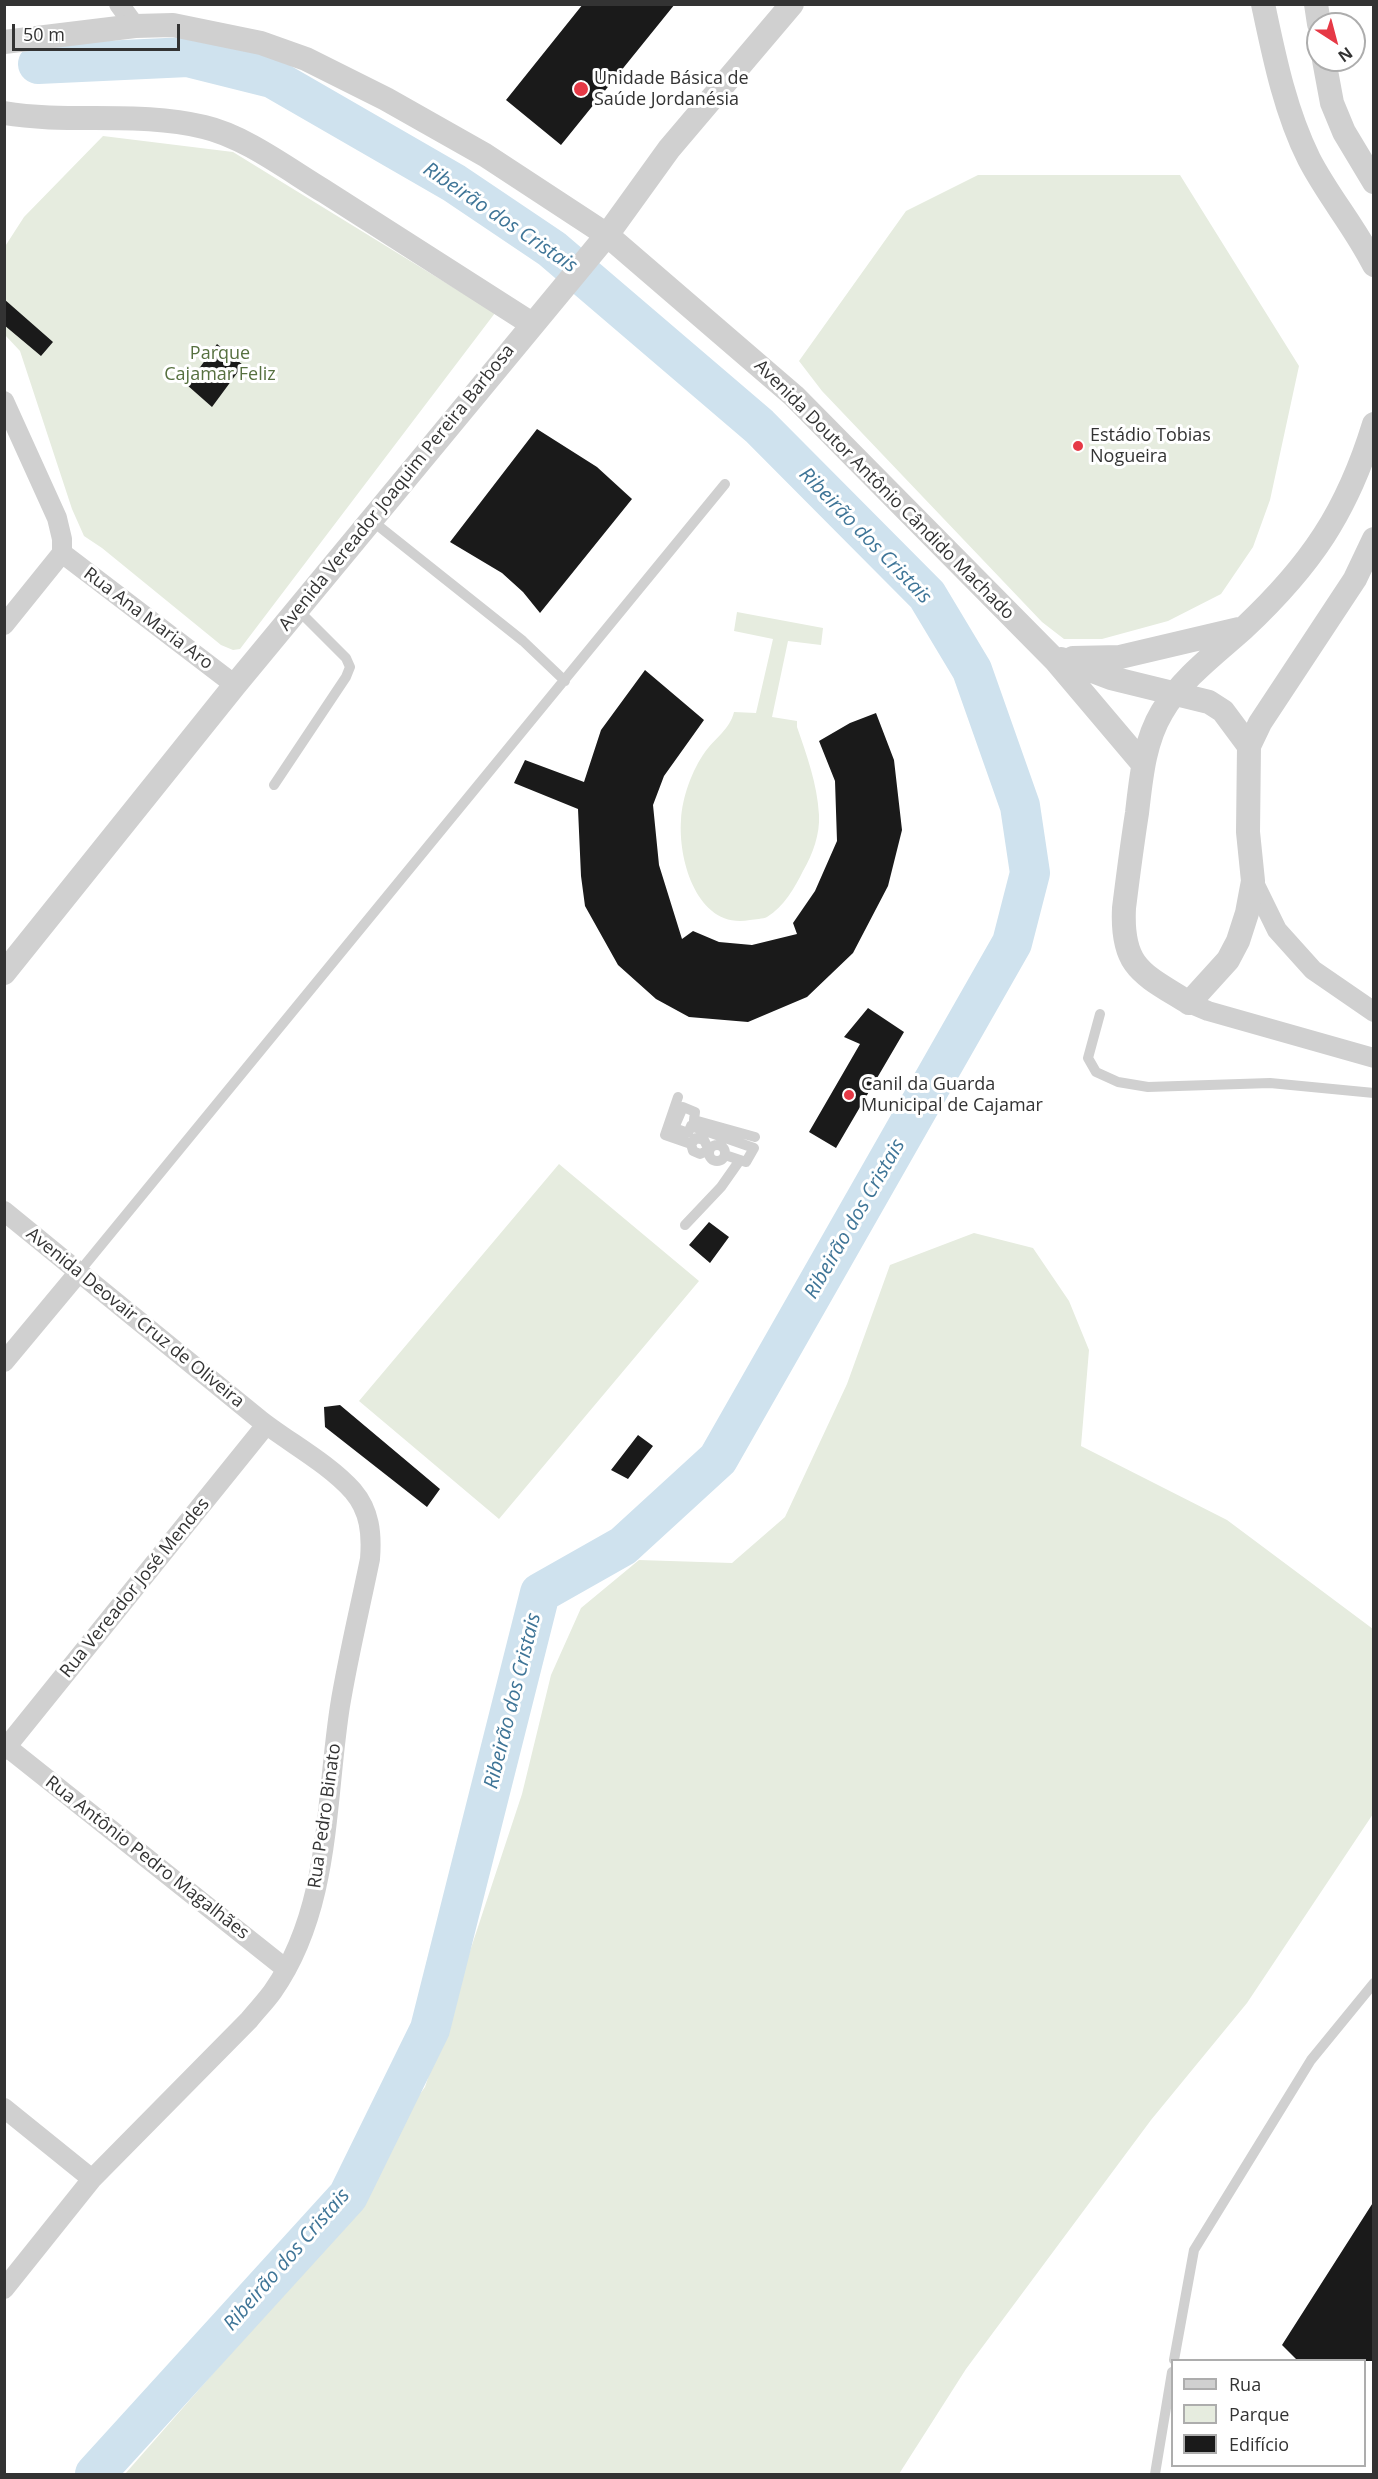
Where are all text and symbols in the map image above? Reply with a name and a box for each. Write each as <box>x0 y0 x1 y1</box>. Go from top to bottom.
scale bar <box>15 12 183 50</box>
north arrow <box>1306 12 1366 72</box>
text: 50 m <box>23 22 65 46</box>
text: N <box>1334 42 1357 68</box>
place label: Unidade Básica de Saúde Jordanésia <box>594 68 749 110</box>
marker: Unidade Básica de Saúde Jordanésia <box>572 80 590 98</box>
water label: Ribeirão dos Cristais <box>419 158 581 278</box>
street label: Avenida Vereador Joaquim Pereira Barbosa <box>275 341 519 635</box>
park label: Parque Cajamar Feliz <box>164 343 276 386</box>
street label: Avenida Doutor Antônio Cândido Machado <box>749 355 1019 625</box>
place label: Estádio Tobias Nogueira <box>1090 425 1211 468</box>
marker: Estádio Tobias Nogueira <box>1071 439 1085 453</box>
water label: Ribeirão dos Cristais <box>794 463 936 609</box>
street label: Rua Ana Maria Aro <box>79 563 217 675</box>
place label: Canil da Guarda Municipal de Cajamar <box>861 1074 1043 1116</box>
marker: Canil da Guarda Municipal de Cajamar <box>842 1088 856 1102</box>
water label: Ribeirão dos Cristais <box>800 1135 910 1303</box>
street label: Avenida Deovair Cruz de Oliveira <box>22 1223 248 1413</box>
street label: Rua Vereador José Mendes <box>56 1494 214 1682</box>
water label: Ribeirão dos Cristais <box>480 1611 546 1791</box>
street label: Rua Pedro Binato <box>304 1742 346 1890</box>
street label: Rua Antônio Pedro Magalhães <box>41 1772 253 1944</box>
water label: Ribeirão dos Cristais <box>219 2184 355 2336</box>
legend <box>1171 2359 1366 2467</box>
text: Rua <box>1229 2372 1261 2396</box>
text: Parque <box>1229 2402 1289 2426</box>
text: Edifício <box>1229 2432 1289 2456</box>

